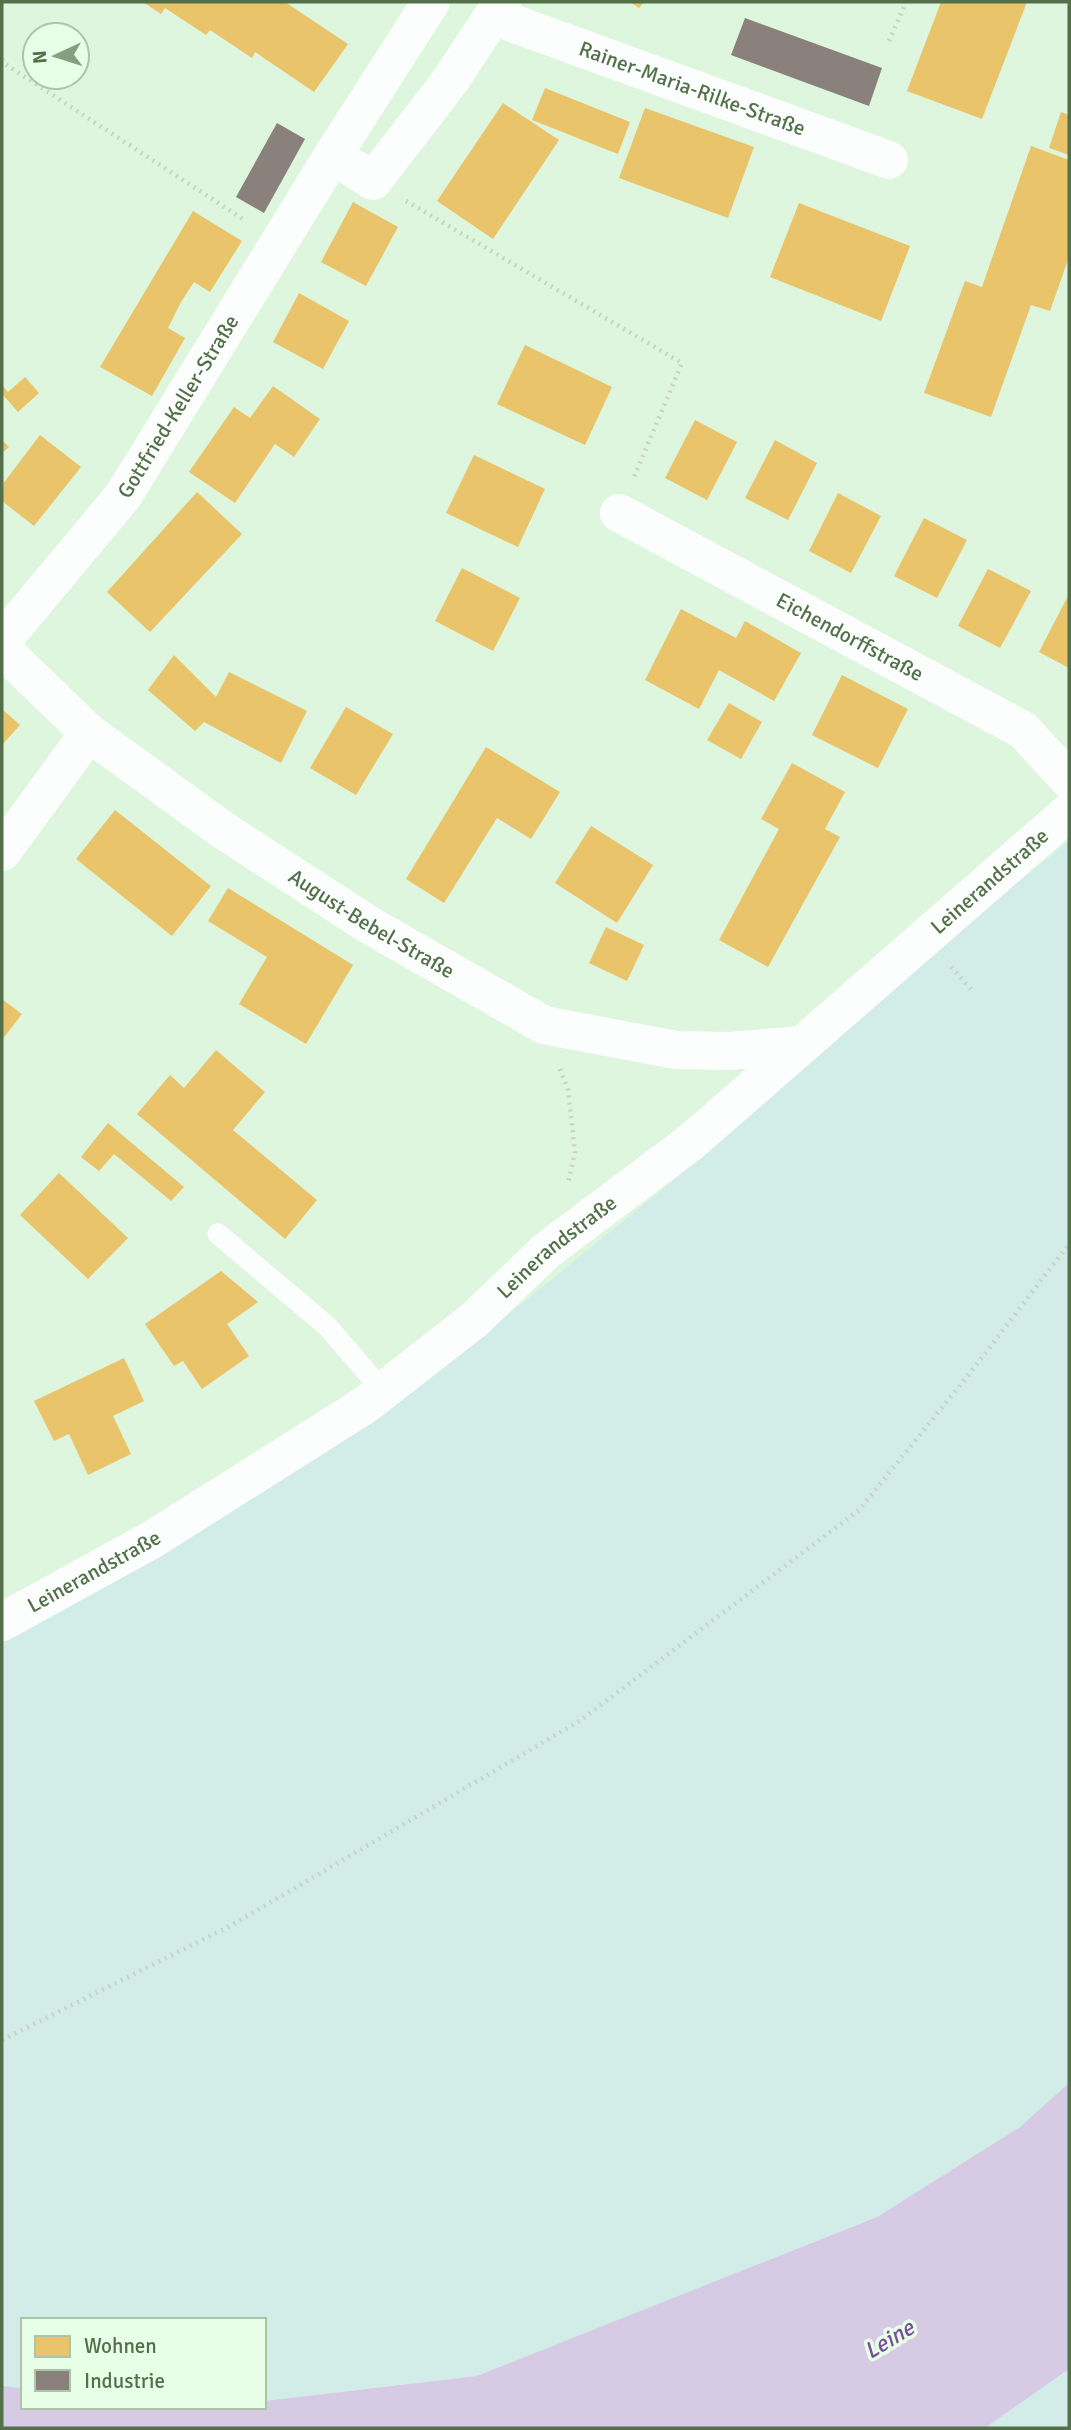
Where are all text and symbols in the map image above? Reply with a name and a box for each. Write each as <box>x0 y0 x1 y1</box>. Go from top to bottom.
north arrow <box>21 21 91 91</box>
street label: Rainer-Maria-Rilke-Straße <box>576 35 809 141</box>
text: N <box>28 50 52 65</box>
street label: Gottfried-Keller-Straße <box>112 310 244 503</box>
street label: Eichendorffstraße <box>772 587 928 687</box>
street label: Leinerandstraße <box>925 823 1054 940</box>
street label: August-Bebel-Straße <box>284 863 459 984</box>
street label: Leinerandstraße <box>492 1190 622 1304</box>
street label: Leinerandstraße <box>23 1524 166 1618</box>
water label: Leine <box>859 2313 921 2366</box>
legend <box>21 2318 266 2409</box>
text: Wohnen <box>84 2333 157 2359</box>
text: Industrie <box>84 2368 165 2394</box>

